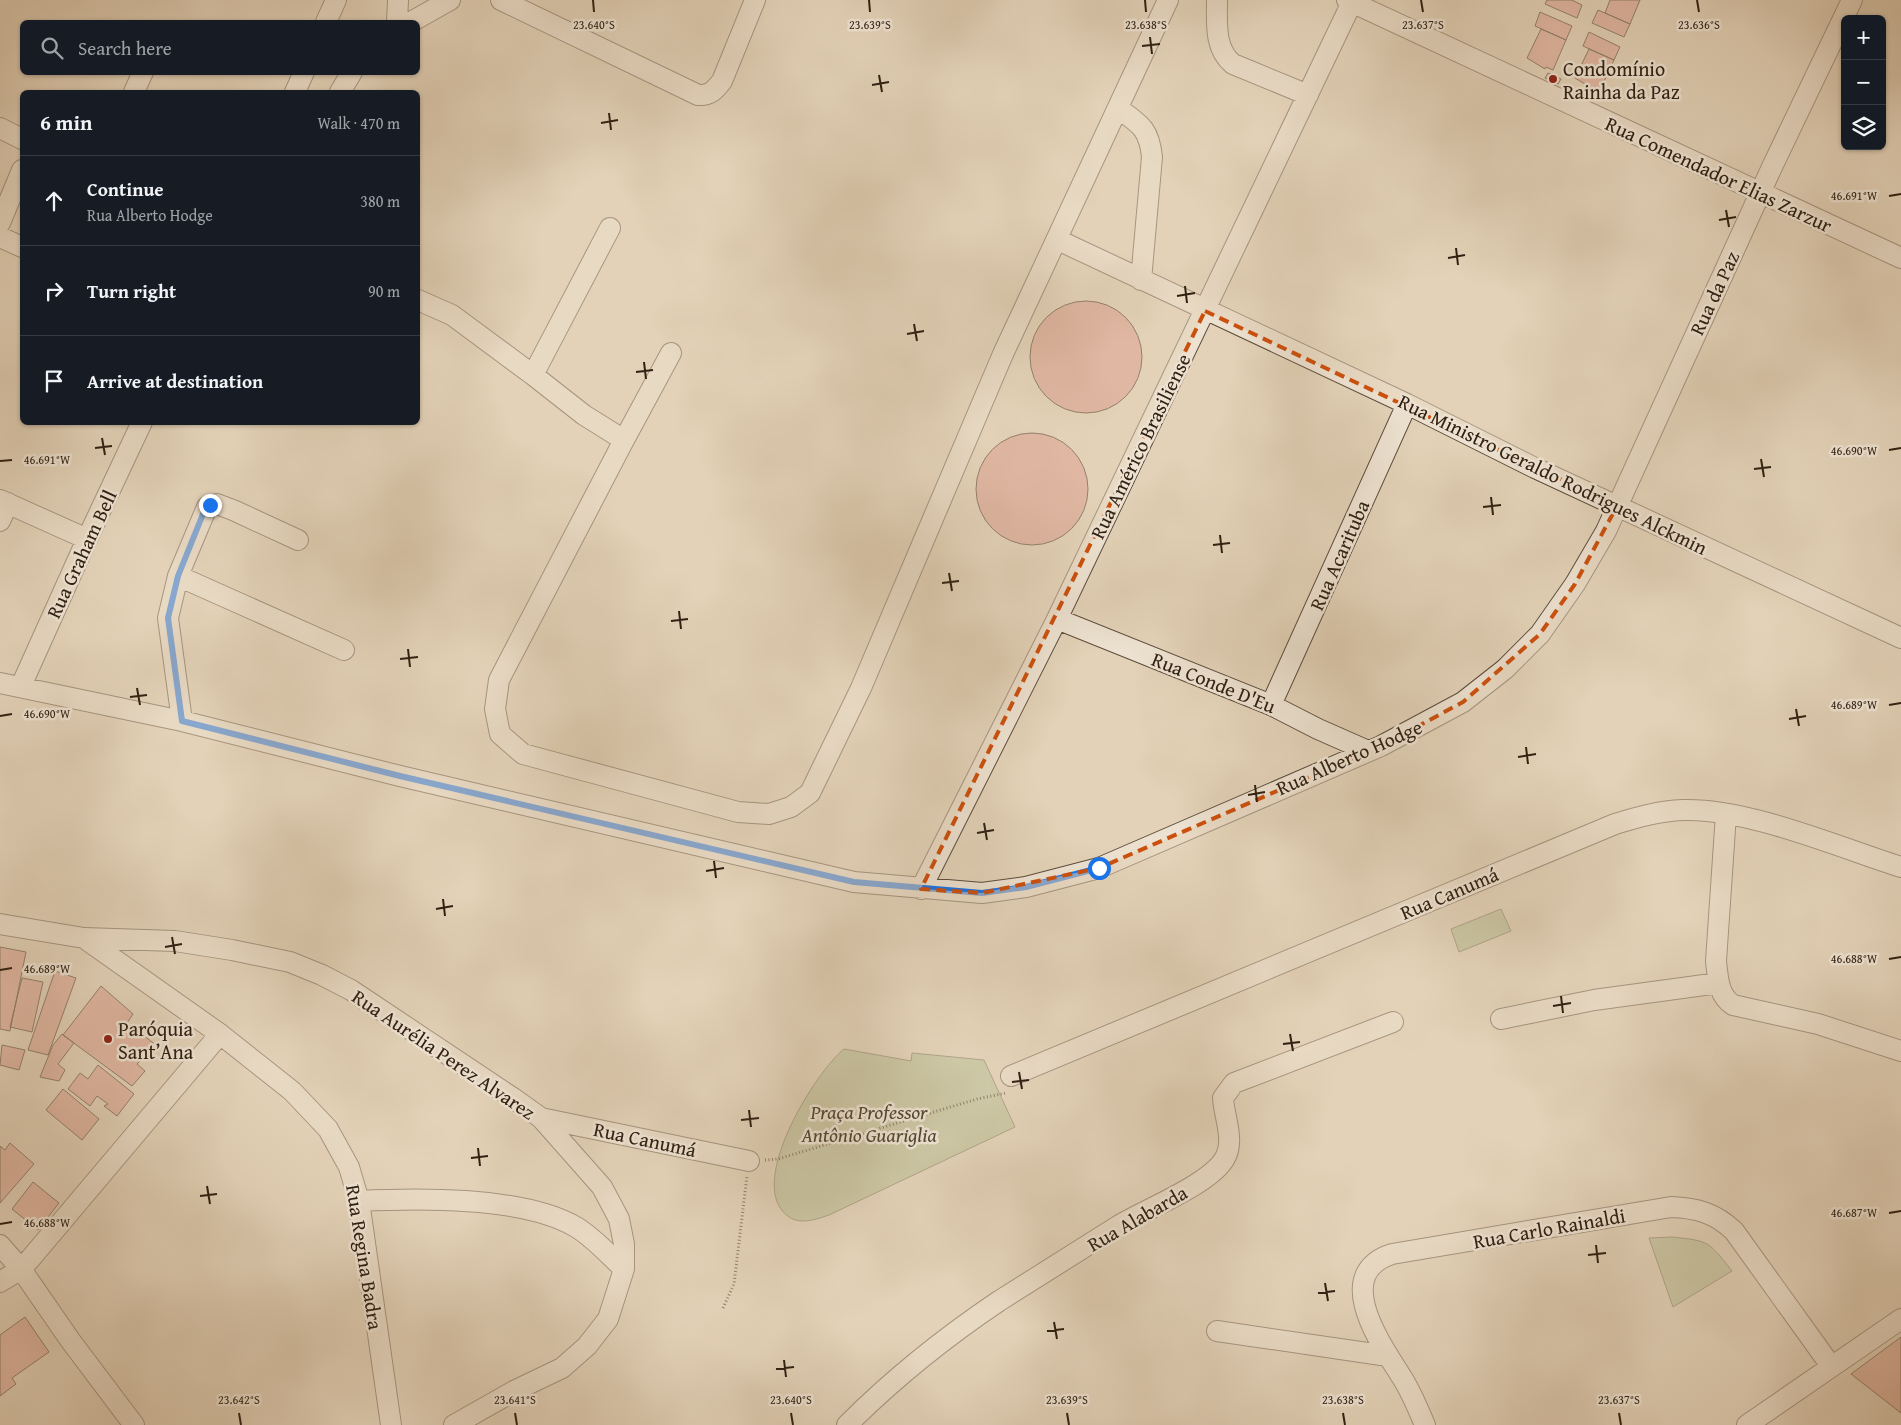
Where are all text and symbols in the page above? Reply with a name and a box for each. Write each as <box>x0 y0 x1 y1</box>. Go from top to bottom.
map controls <box>1841 15 1886 150</box>
button: + <box>1841 15 1886 60</box>
text: 23.640°S <box>573 16 615 33</box>
text: 23.639°S <box>849 16 891 33</box>
text: 23.638°S <box>1125 16 1167 33</box>
text: 23.637°S <box>1402 16 1444 33</box>
text: 23.636°S <box>1678 16 1720 33</box>
search box <box>20 20 420 75</box>
icon: search <box>38 34 66 62</box>
text: Search here <box>78 34 172 62</box>
place label: Condomínio Rainha da Paz <box>1563 54 1680 106</box>
button: − <box>1841 60 1886 105</box>
marker: Condomínio Rainha da Paz <box>1547 73 1559 85</box>
button: layers <box>1841 105 1886 150</box>
text: 6 min <box>40 107 92 138</box>
street label: Rua Comendador Elias Zarzur <box>1601 109 1837 239</box>
text: Walk · 470 m <box>317 111 400 135</box>
text: Continue <box>87 175 164 203</box>
icon: ahead <box>40 187 68 215</box>
text: 46.691°W <box>1831 187 1878 204</box>
text: 380 m <box>360 189 400 213</box>
text: Rua Alberto Hodge <box>87 203 213 227</box>
street label: Rua da Paz <box>1682 246 1746 340</box>
icon: right <box>40 277 68 305</box>
text: Turn right <box>87 277 176 305</box>
text: 90 m <box>368 279 400 303</box>
street label: Rua Américo Brasiliense <box>1082 348 1198 544</box>
icon: arrive <box>40 367 68 395</box>
text: Arrive at destination <box>87 367 263 395</box>
street label: Rua Ministro Geraldo Rodrigues Alckmin <box>1394 386 1712 562</box>
text: 46.690°W <box>1831 442 1878 459</box>
text: 46.691°W <box>24 451 71 468</box>
street label: Rua Graham Bell <box>39 485 124 623</box>
route end <box>199 494 222 517</box>
street label: Rua Acarituba <box>1302 495 1377 615</box>
street label: Rua Conde D'Eu <box>1148 644 1280 720</box>
text: 46.689°W <box>1831 696 1878 713</box>
text: 46.690°W <box>24 705 71 722</box>
street label: Rua Alberto Hodge <box>1271 712 1427 802</box>
route start <box>1088 857 1111 880</box>
street label: Rua Canumá <box>1395 859 1503 927</box>
text: 46.688°W <box>1831 950 1878 967</box>
text: 46.689°W <box>24 960 71 977</box>
street label: Rua Aurélia Perez Alvarez <box>347 982 542 1126</box>
place label: Paróquia Sant’Ana <box>118 1014 194 1066</box>
marker: Paróquia Sant’Ana <box>102 1033 114 1045</box>
park label: Praça Professor Antônio Guariglia <box>800 1097 937 1149</box>
street label: Rua Canumá <box>591 1114 700 1164</box>
street label: Rua Alabarda <box>1082 1177 1193 1258</box>
street label: Rua Regina Badra <box>339 1182 391 1332</box>
street label: Rua Carlo Rainaldi <box>1471 1200 1628 1256</box>
text: 46.687°W <box>1831 1204 1878 1221</box>
text: 46.688°W <box>24 1214 71 1231</box>
text: 23.642°S <box>218 1391 260 1408</box>
text: 23.641°S <box>494 1391 536 1408</box>
text: 23.640°S <box>770 1391 812 1408</box>
text: 23.639°S <box>1046 1391 1088 1408</box>
text: 23.638°S <box>1322 1391 1364 1408</box>
text: 23.637°S <box>1598 1391 1640 1408</box>

